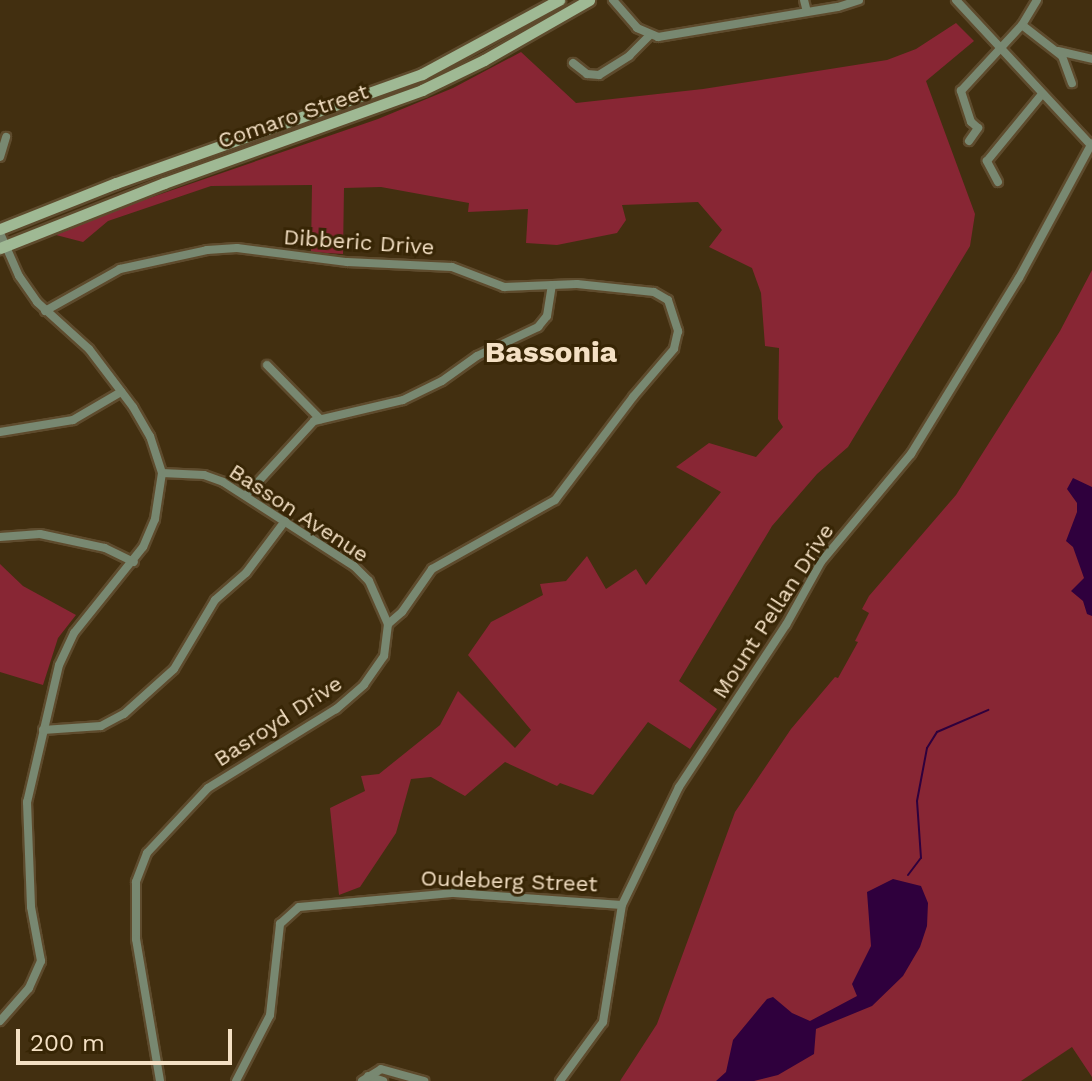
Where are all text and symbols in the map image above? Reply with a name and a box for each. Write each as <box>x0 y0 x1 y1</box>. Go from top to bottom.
street label: Comaro Street <box>214 78 372 154</box>
street label: Dibberic Drive <box>283 224 435 260</box>
district label: Bassonia <box>485 334 617 370</box>
street label: Basson Avenue <box>224 458 374 568</box>
street label: Mount Pellan Drive <box>707 519 839 703</box>
street label: Basroyd Drive <box>209 670 347 772</box>
street label: Oudeberg Street <box>420 865 598 897</box>
scale bar <box>20 1013 236 1063</box>
text: 200 m <box>30 1029 105 1057</box>

